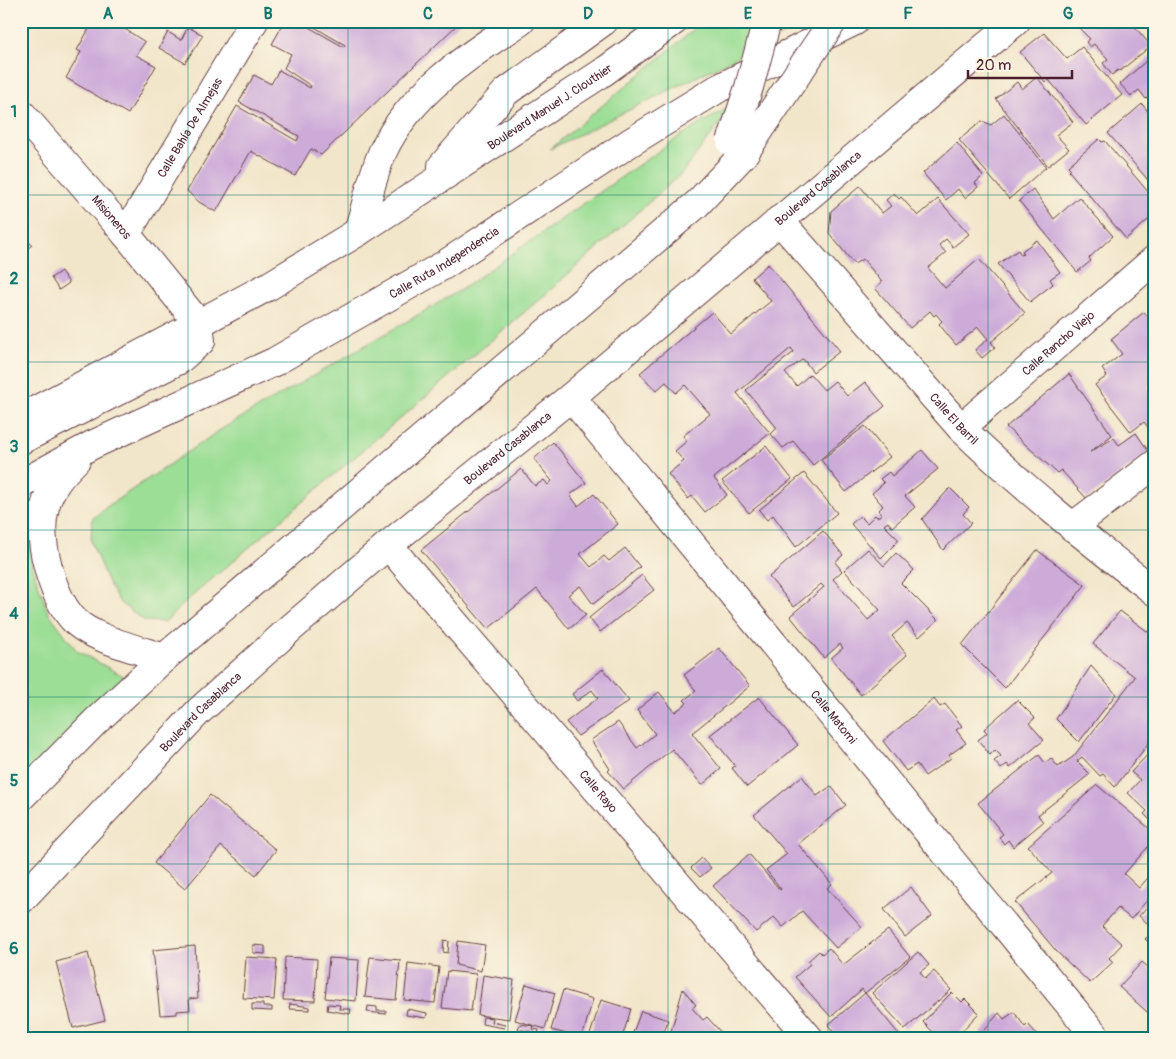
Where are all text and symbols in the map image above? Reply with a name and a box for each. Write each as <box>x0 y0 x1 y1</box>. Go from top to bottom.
text: A <box>103 4 114 24</box>
text: B <box>263 4 273 24</box>
text: C <box>423 4 433 24</box>
text: D <box>583 4 593 24</box>
text: E <box>744 4 753 24</box>
text: F <box>903 4 913 24</box>
text: G <box>1063 4 1074 24</box>
scale bar <box>968 48 1072 80</box>
text: 20 m <box>976 56 1011 75</box>
street label: Boulevard Manuel J. Clouthier <box>485 61 616 154</box>
street label: Calle Bahía De Almejas <box>155 75 226 181</box>
text: 1 <box>11 102 17 122</box>
street label: Boulevard Casablanca <box>772 148 865 229</box>
street label: Misioneros <box>88 193 135 243</box>
street label: Calle Ruta Independencia <box>387 224 502 303</box>
text: 2 <box>10 269 19 289</box>
street label: Calle Rancho Viejo <box>1019 308 1098 379</box>
street label: Calle El Barril <box>926 390 981 448</box>
street label: Boulevard Casablanca <box>461 409 555 488</box>
text: 3 <box>10 437 19 457</box>
text: 4 <box>9 604 19 624</box>
street label: Boulevard Casablanca <box>157 669 245 756</box>
street label: Calle Matomi <box>807 688 860 747</box>
street label: Calle Rayo <box>576 767 621 817</box>
text: 5 <box>10 771 19 791</box>
text: 6 <box>9 939 19 959</box>

